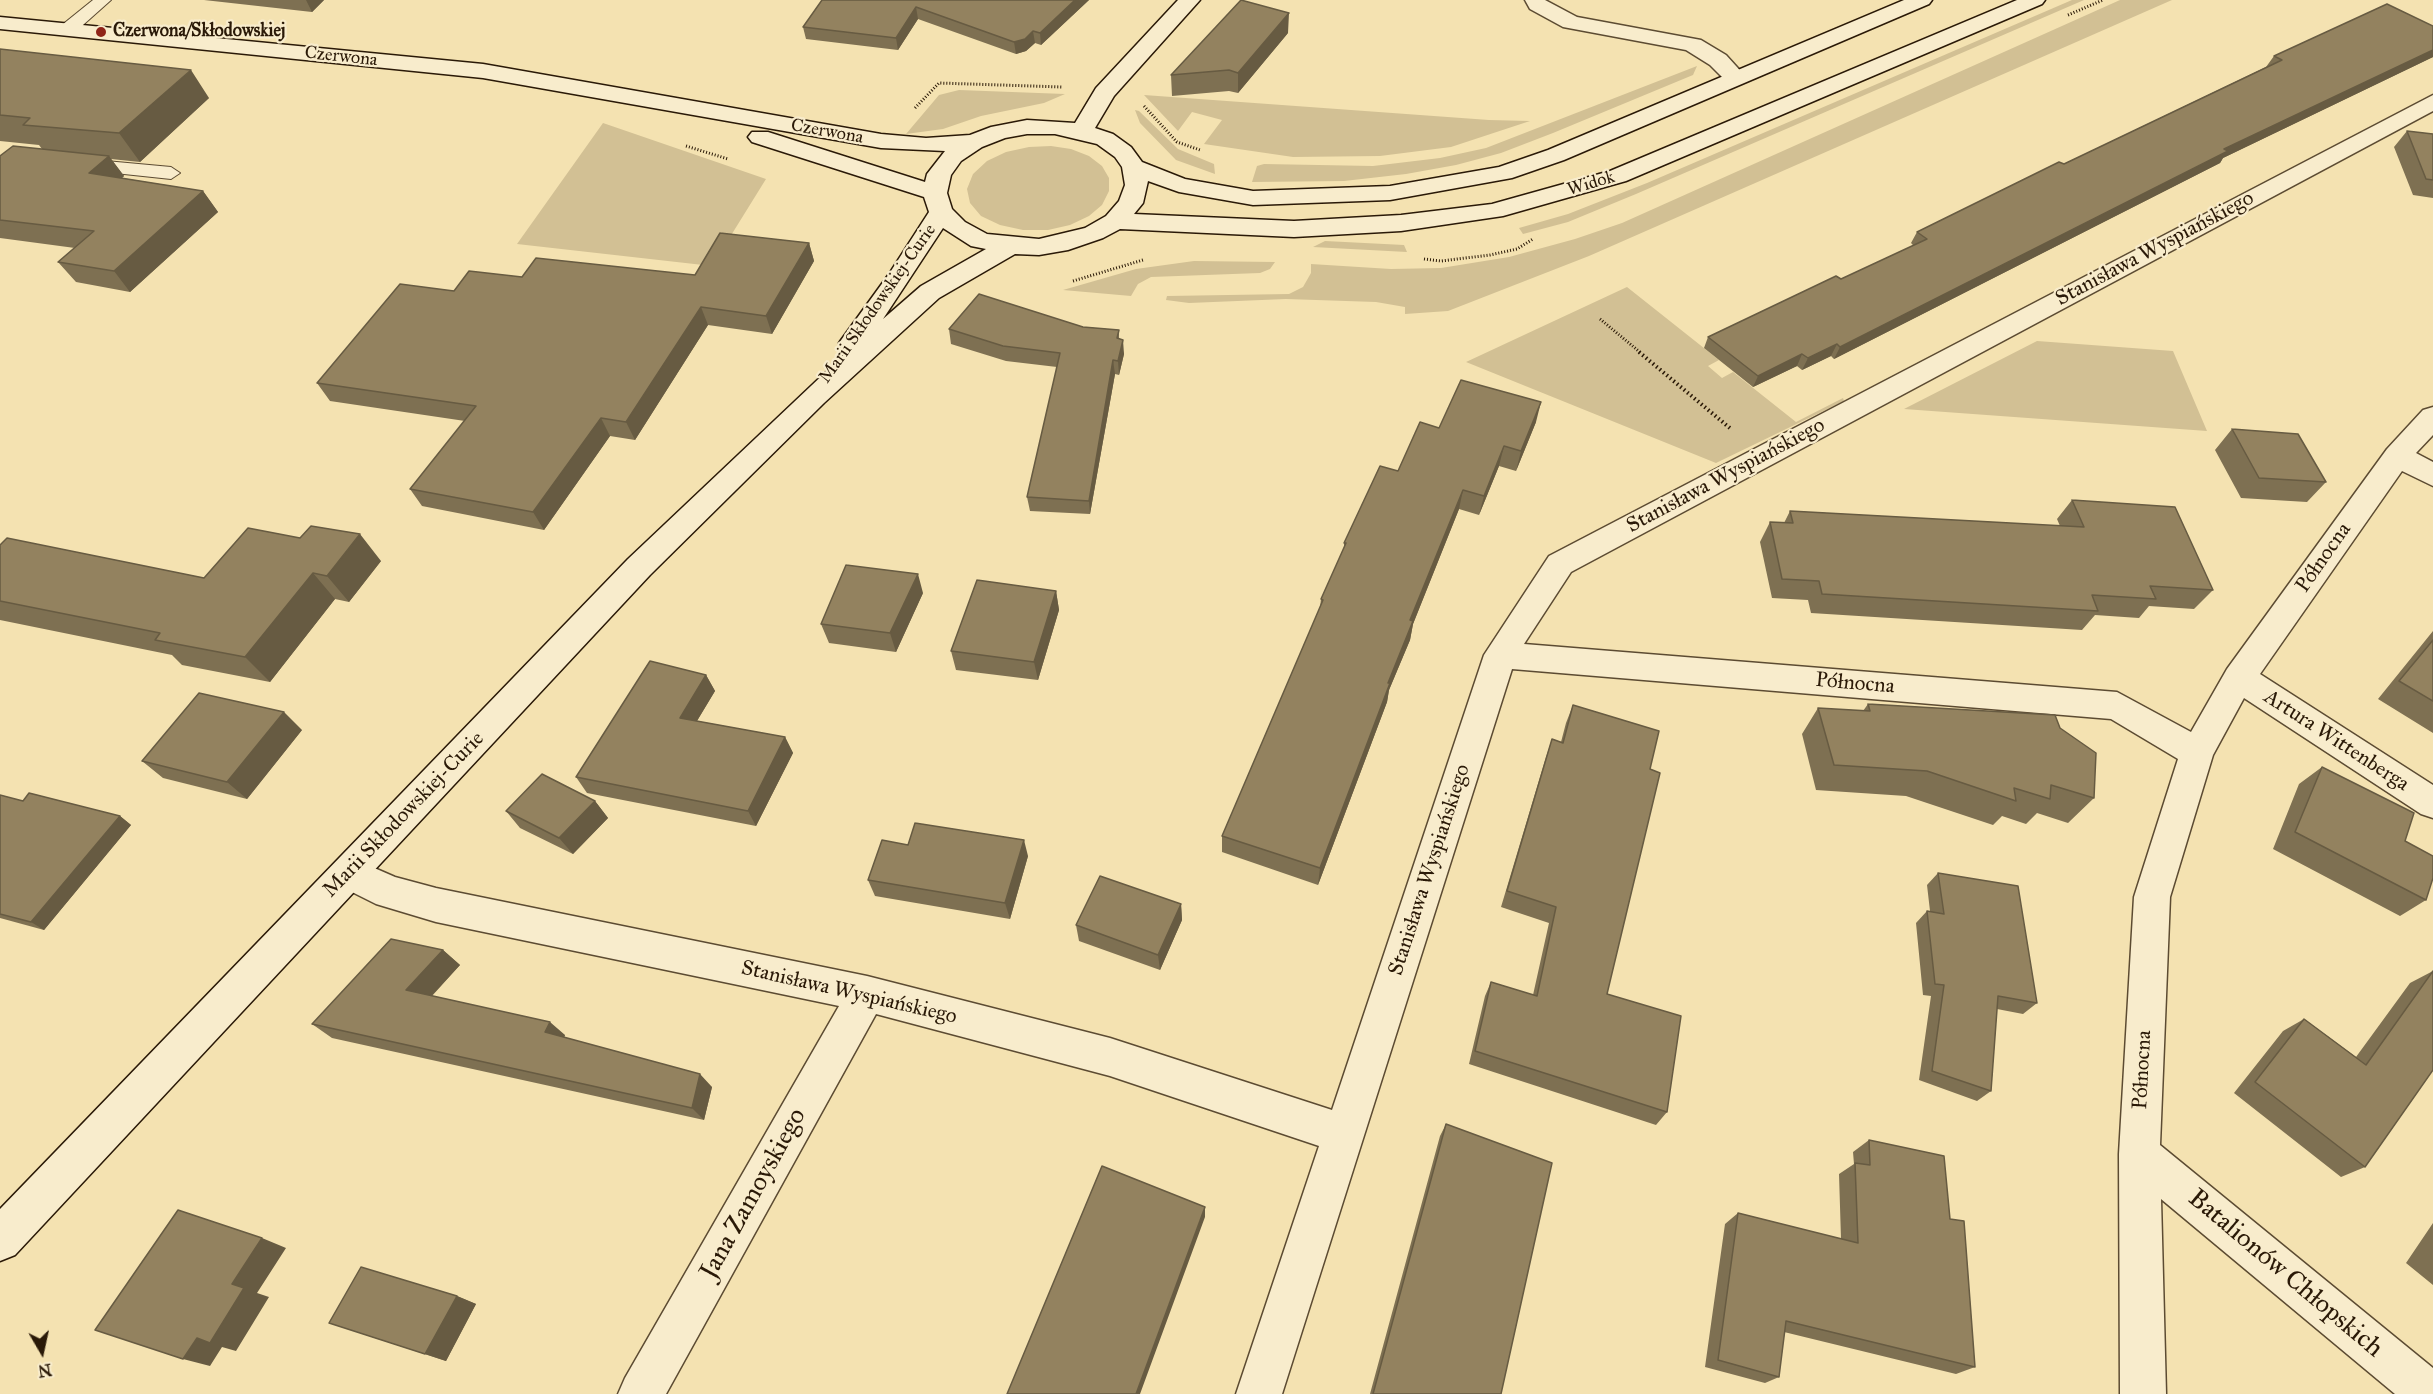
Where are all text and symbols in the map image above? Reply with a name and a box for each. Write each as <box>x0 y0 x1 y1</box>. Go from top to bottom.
place label: Czerwona/Skłodowskiej <box>113 21 285 43</box>
marker: Czerwona/Skłodowskiej <box>94 25 108 39</box>
street label: Czerwona <box>303 42 379 72</box>
street label: Czerwona <box>789 115 865 149</box>
street label: Widok <box>1565 167 1617 201</box>
street label: Stanisława Wyspiańskiego <box>2052 186 2258 312</box>
street label: Marii Skłodowskiej-Curie <box>815 220 941 388</box>
street label: Stanisława Wyspiańskiego <box>1623 413 1829 539</box>
street label: Północna <box>2291 518 2357 598</box>
street label: Północna <box>1814 668 1896 700</box>
street label: Artura Wittenberga <box>2259 685 2413 797</box>
street label: Marii Skłodowskiej-Curie <box>318 727 490 903</box>
street label: Stanisława Wyspiańskiego <box>1384 761 1476 979</box>
street label: Stanisława Wyspiańskiego <box>739 956 959 1030</box>
street label: Północna <box>2128 1030 2158 1110</box>
street label: Jana Zamoyskiego <box>694 1103 814 1285</box>
street label: Batalionów Chłopskich <box>2181 1183 2389 1365</box>
north arrow <box>12 1322 72 1382</box>
text: N <box>37 1360 53 1381</box>

